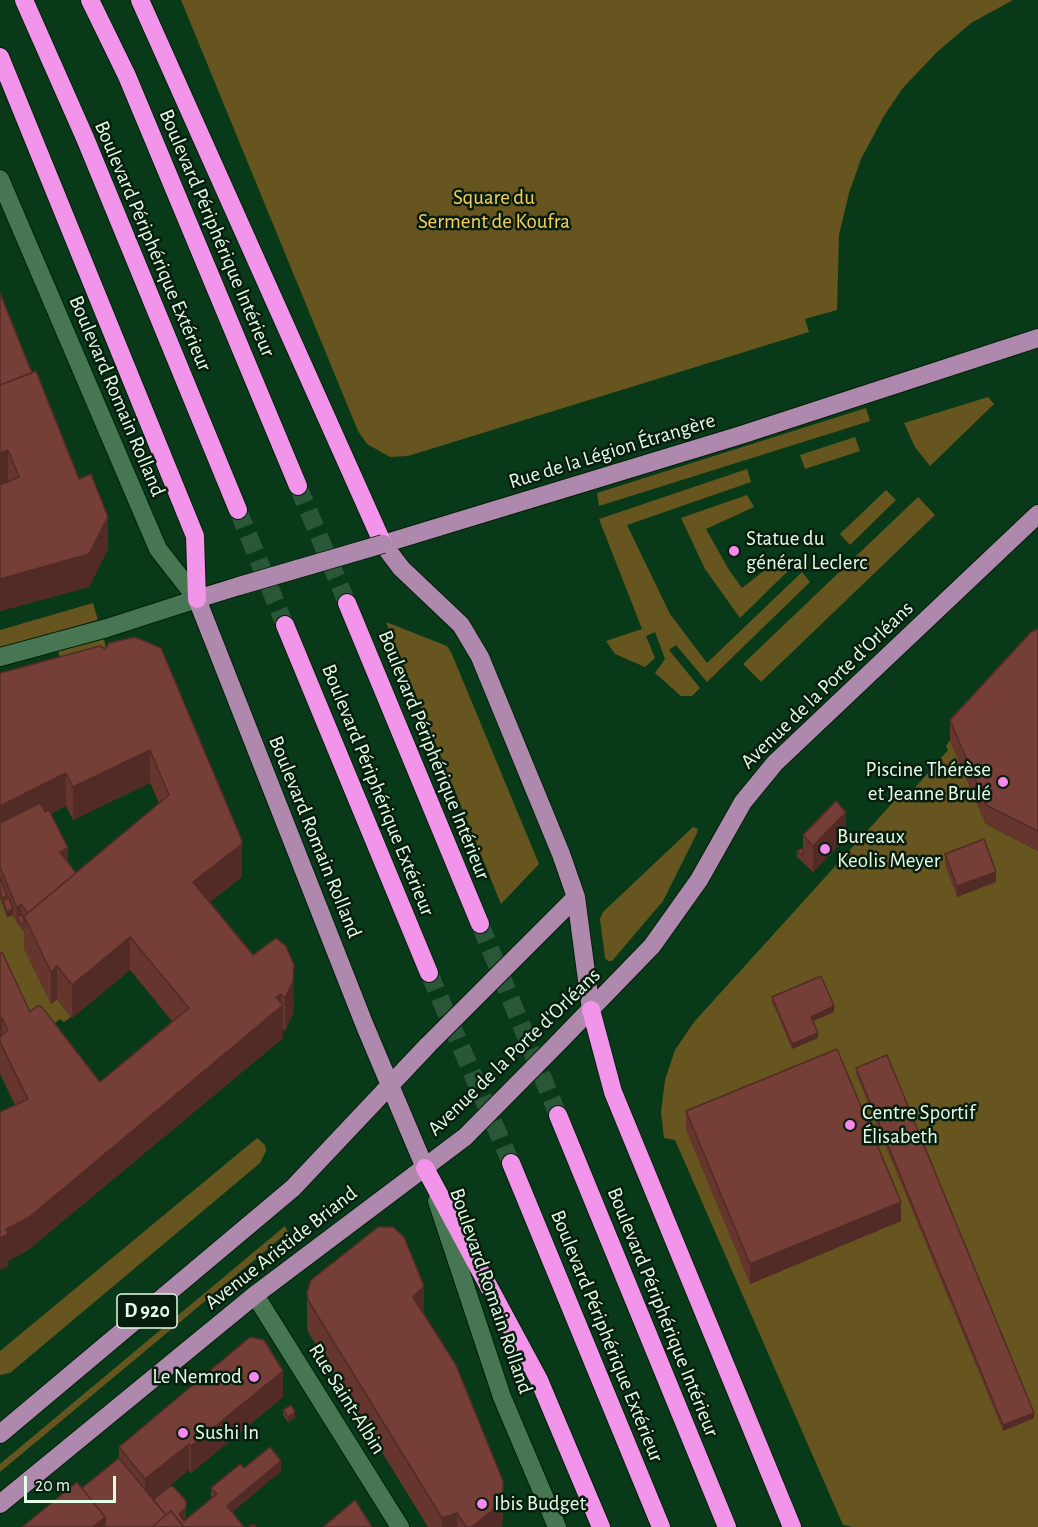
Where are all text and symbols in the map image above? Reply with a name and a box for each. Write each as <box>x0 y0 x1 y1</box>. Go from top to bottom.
street label: Boulevard Périphérique Intérieur <box>153 105 281 361</box>
street label: Boulevard Périphérique Extérieur <box>89 117 217 375</box>
park label: Square du Serment de Koufra <box>418 185 570 235</box>
street label: Boulevard Romain Rolland <box>63 292 171 500</box>
street label: Rue de la Légion Étrangère <box>506 408 718 494</box>
place label: Statue du général Leclerc <box>746 526 867 576</box>
marker: Statue du général Leclerc <box>727 544 741 558</box>
street label: Avenue de la Porte d'Orléans <box>735 596 919 774</box>
street label: Boulevard Périphérique Intérieur <box>372 627 496 883</box>
street label: Boulevard Périphérique Extérieur <box>316 660 440 920</box>
street label: Boulevard Romain Rolland <box>263 732 367 942</box>
place label: Piscine Thérèse et Jeanne Brulé <box>866 757 991 807</box>
marker: Piscine Thérèse et Jeanne Brulé <box>996 775 1010 789</box>
place label: Bureaux Keolis Meyer <box>837 824 940 874</box>
marker: Bureaux Keolis Meyer <box>818 842 832 856</box>
street label: Avenue de la Porte d'Orléans <box>422 963 606 1141</box>
place label: Centre Sportif Élisabeth <box>862 1100 975 1150</box>
marker: Centre Sportif Élisabeth <box>843 1118 857 1132</box>
street label: Avenue Aristide Briand <box>200 1181 362 1315</box>
street label: Boulevard Périphérique Intérieur <box>601 1184 725 1440</box>
street label: Boulevard Romain Rolland <box>444 1185 538 1397</box>
street label: Boulevard Périphérique Extérieur <box>545 1206 669 1466</box>
road number: D 920 <box>117 1294 177 1328</box>
street label: Rue Saint-Albin <box>303 1339 391 1459</box>
place label: Le Nemrod <box>152 1364 242 1390</box>
marker: Le Nemrod <box>247 1370 261 1384</box>
place label: Sushi In <box>195 1420 259 1446</box>
marker: Sushi In <box>176 1426 190 1440</box>
scale bar <box>27 1464 118 1502</box>
text: 20 m <box>35 1477 70 1495</box>
place label: Ibis Budget <box>494 1491 586 1517</box>
marker: Ibis Budget <box>475 1497 489 1511</box>

